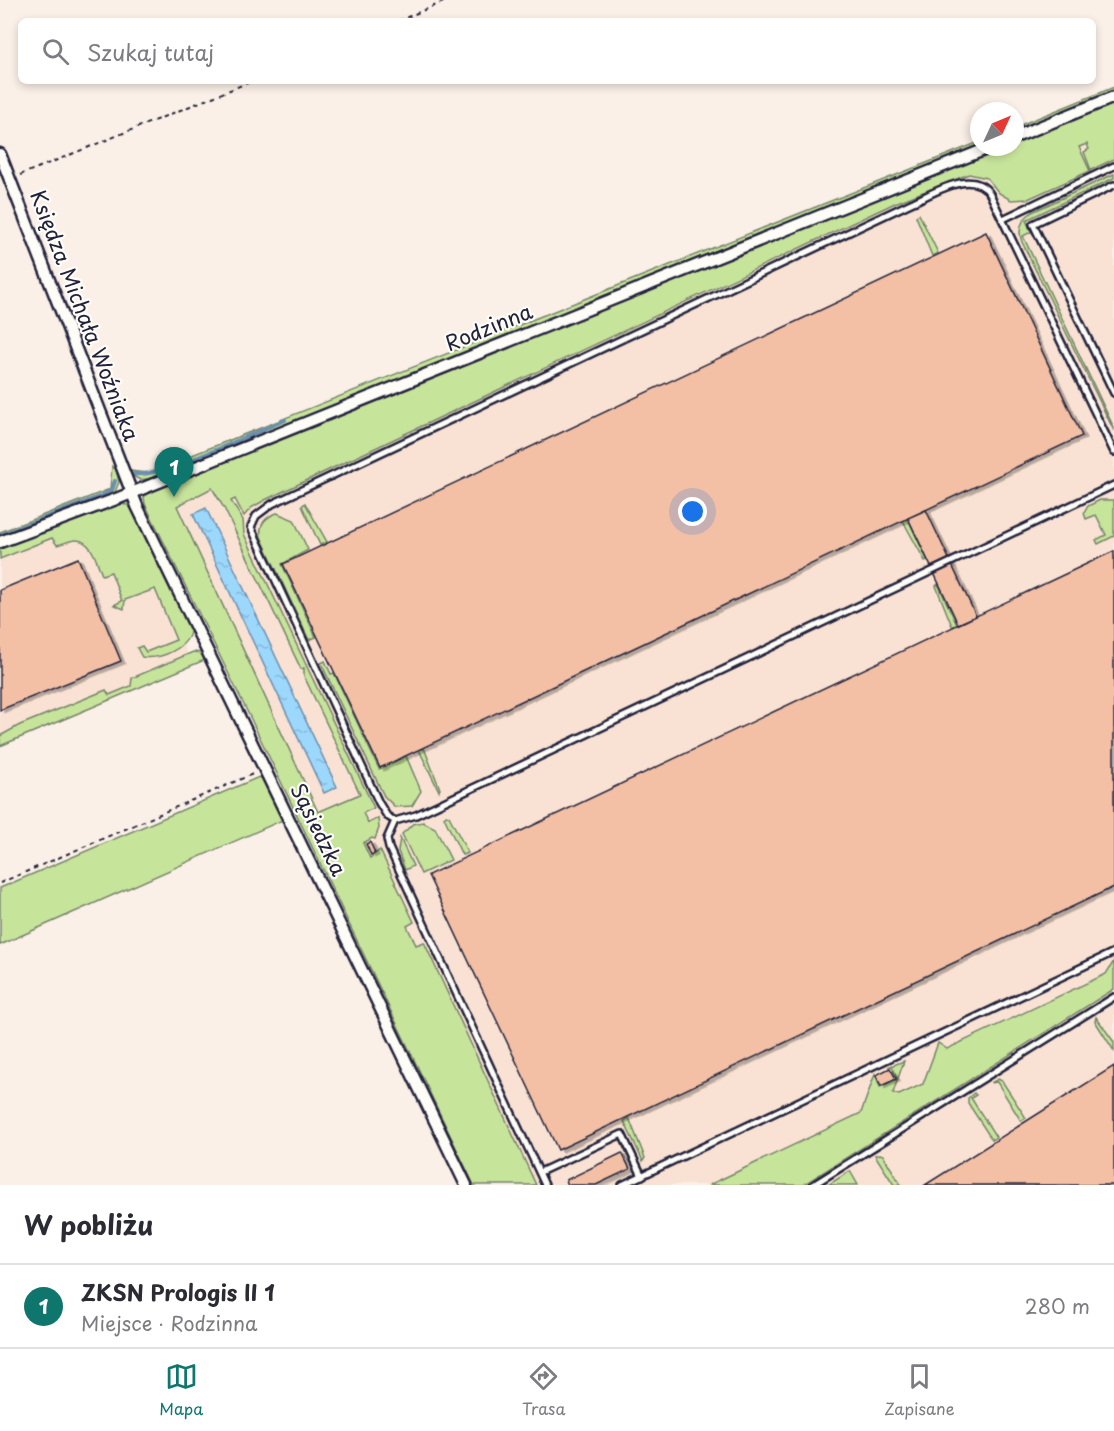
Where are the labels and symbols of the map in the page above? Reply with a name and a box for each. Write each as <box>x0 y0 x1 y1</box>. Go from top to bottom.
north arrow <box>970 102 1024 156</box>
street label: Księdza Michała Woźniaka <box>23 185 149 446</box>
street label: Rodzinna <box>440 294 537 358</box>
pin: 1 <box>154 448 194 497</box>
your location <box>678 497 707 526</box>
street label: Sąsiedzka <box>284 777 356 881</box>

